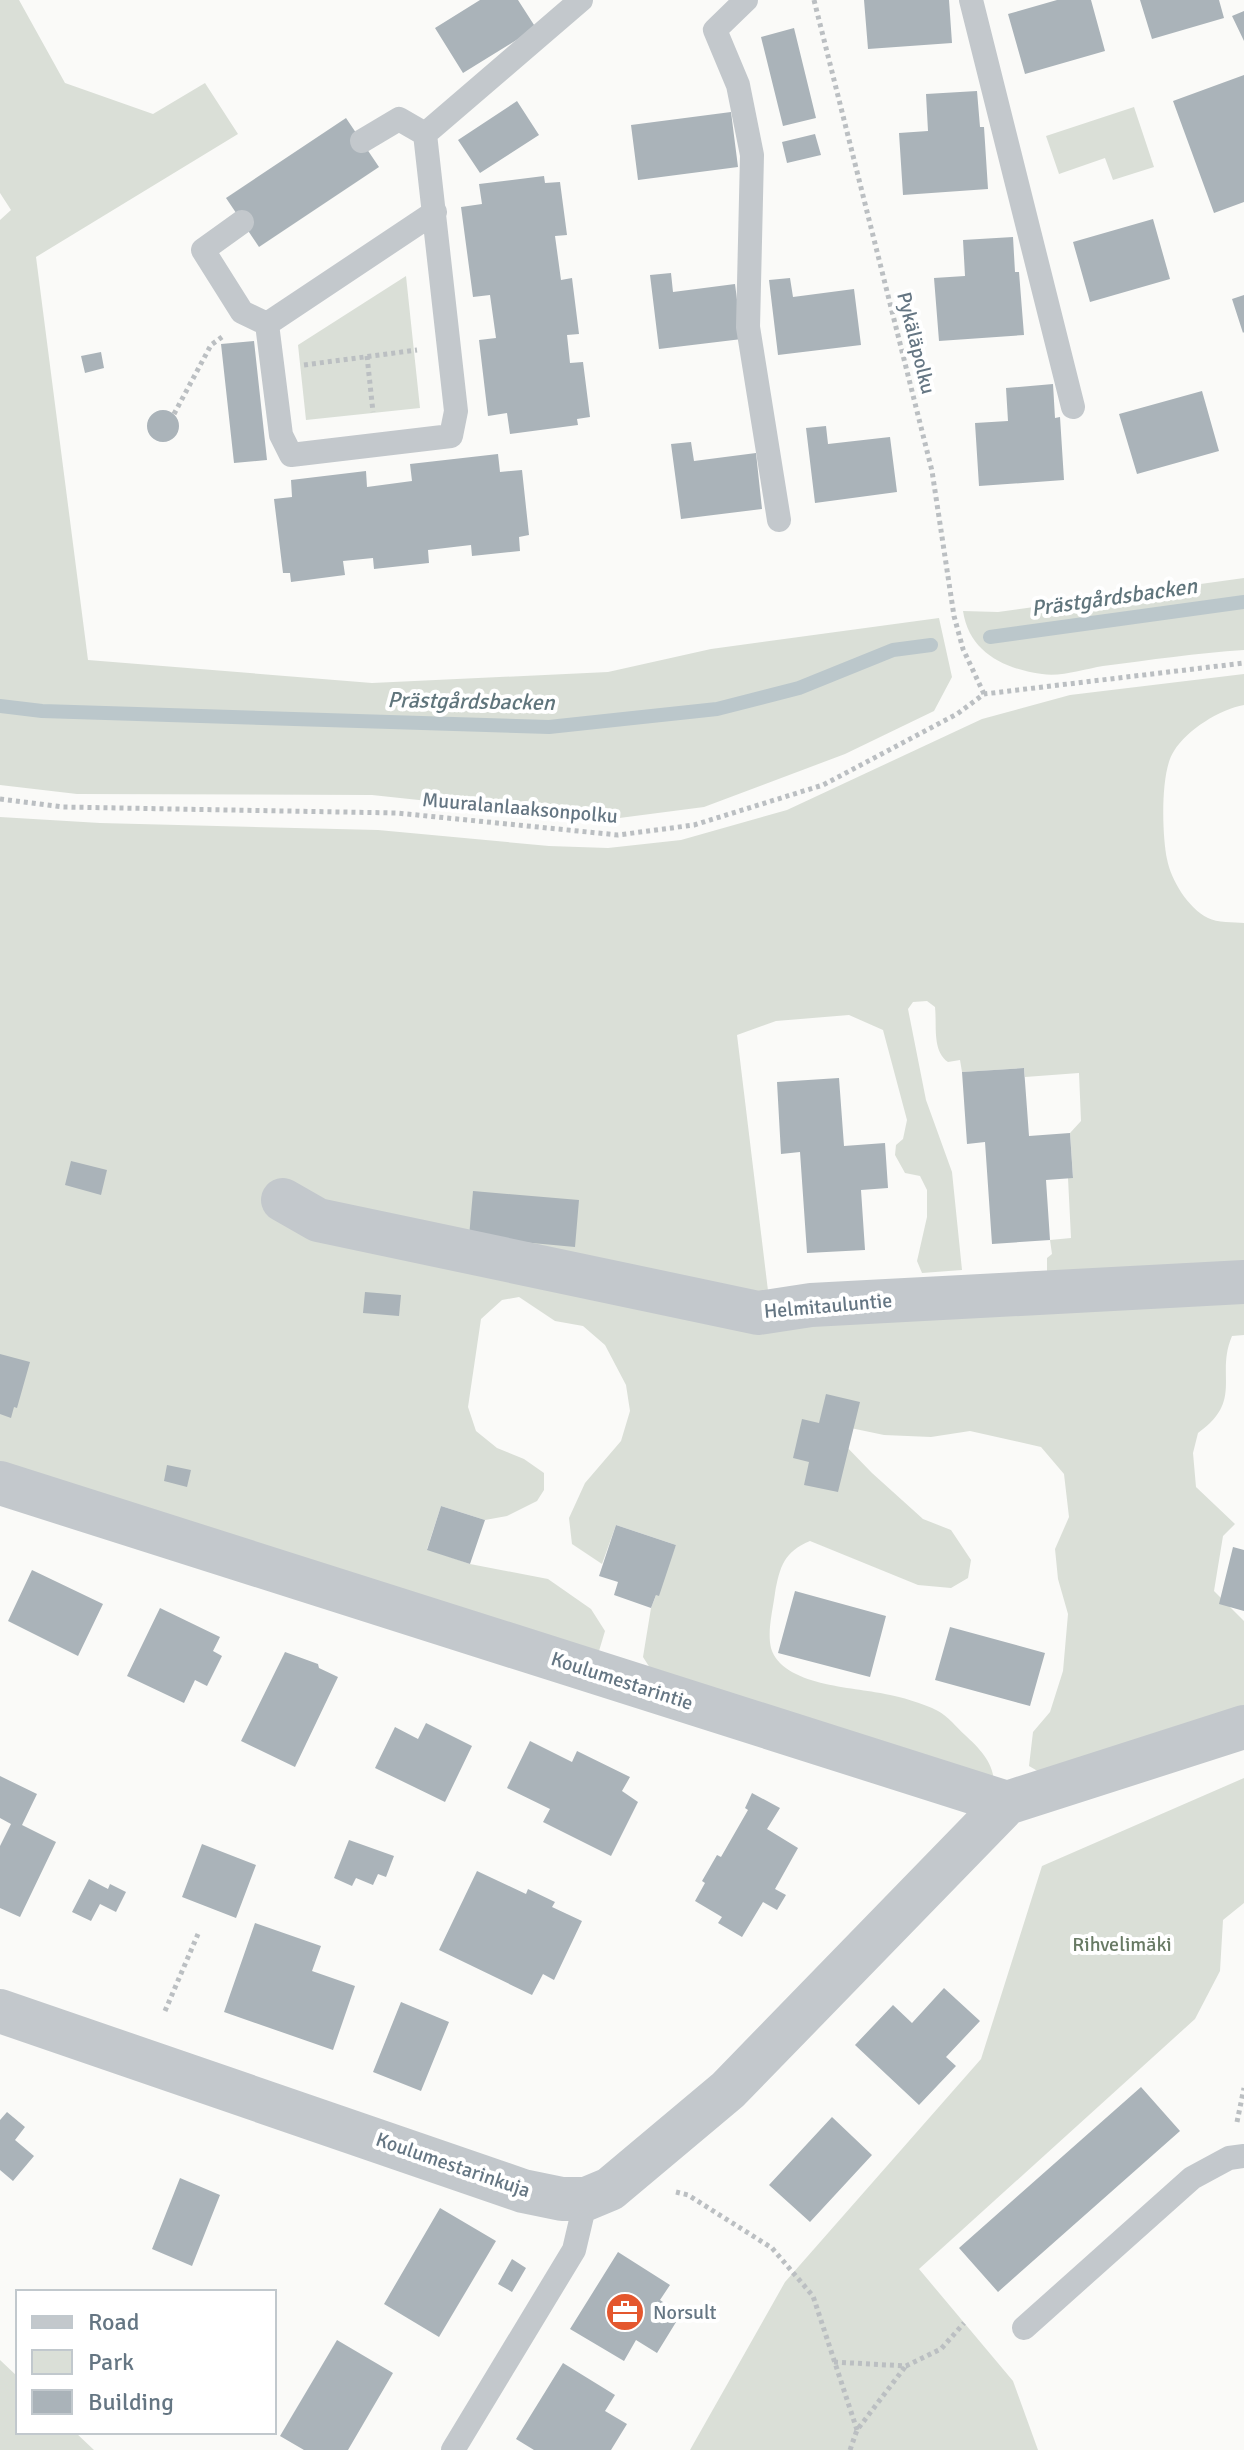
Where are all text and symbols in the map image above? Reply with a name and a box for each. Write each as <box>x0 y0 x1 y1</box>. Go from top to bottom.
street label: Pykäläpolku <box>891 289 941 397</box>
water label: Prästgårdsbacken <box>1029 572 1200 622</box>
water label: Prästgårdsbacken <box>387 686 556 716</box>
street label: Muuralanlaaksonpolku <box>421 787 619 829</box>
street label: Helmitauluntie <box>763 1288 893 1324</box>
street label: Koulumestarintie <box>548 1646 696 1716</box>
park label: Rihvelimäki <box>1072 1932 1172 1957</box>
street label: Koulumestarinkuja <box>373 2127 533 2203</box>
legend <box>16 2290 276 2434</box>
office icon: Norsult <box>604 2291 646 2333</box>
place label: Norsult <box>653 2300 717 2325</box>
text: Road <box>88 2307 139 2337</box>
text: Park <box>88 2347 134 2377</box>
text: Building <box>88 2387 174 2417</box>

